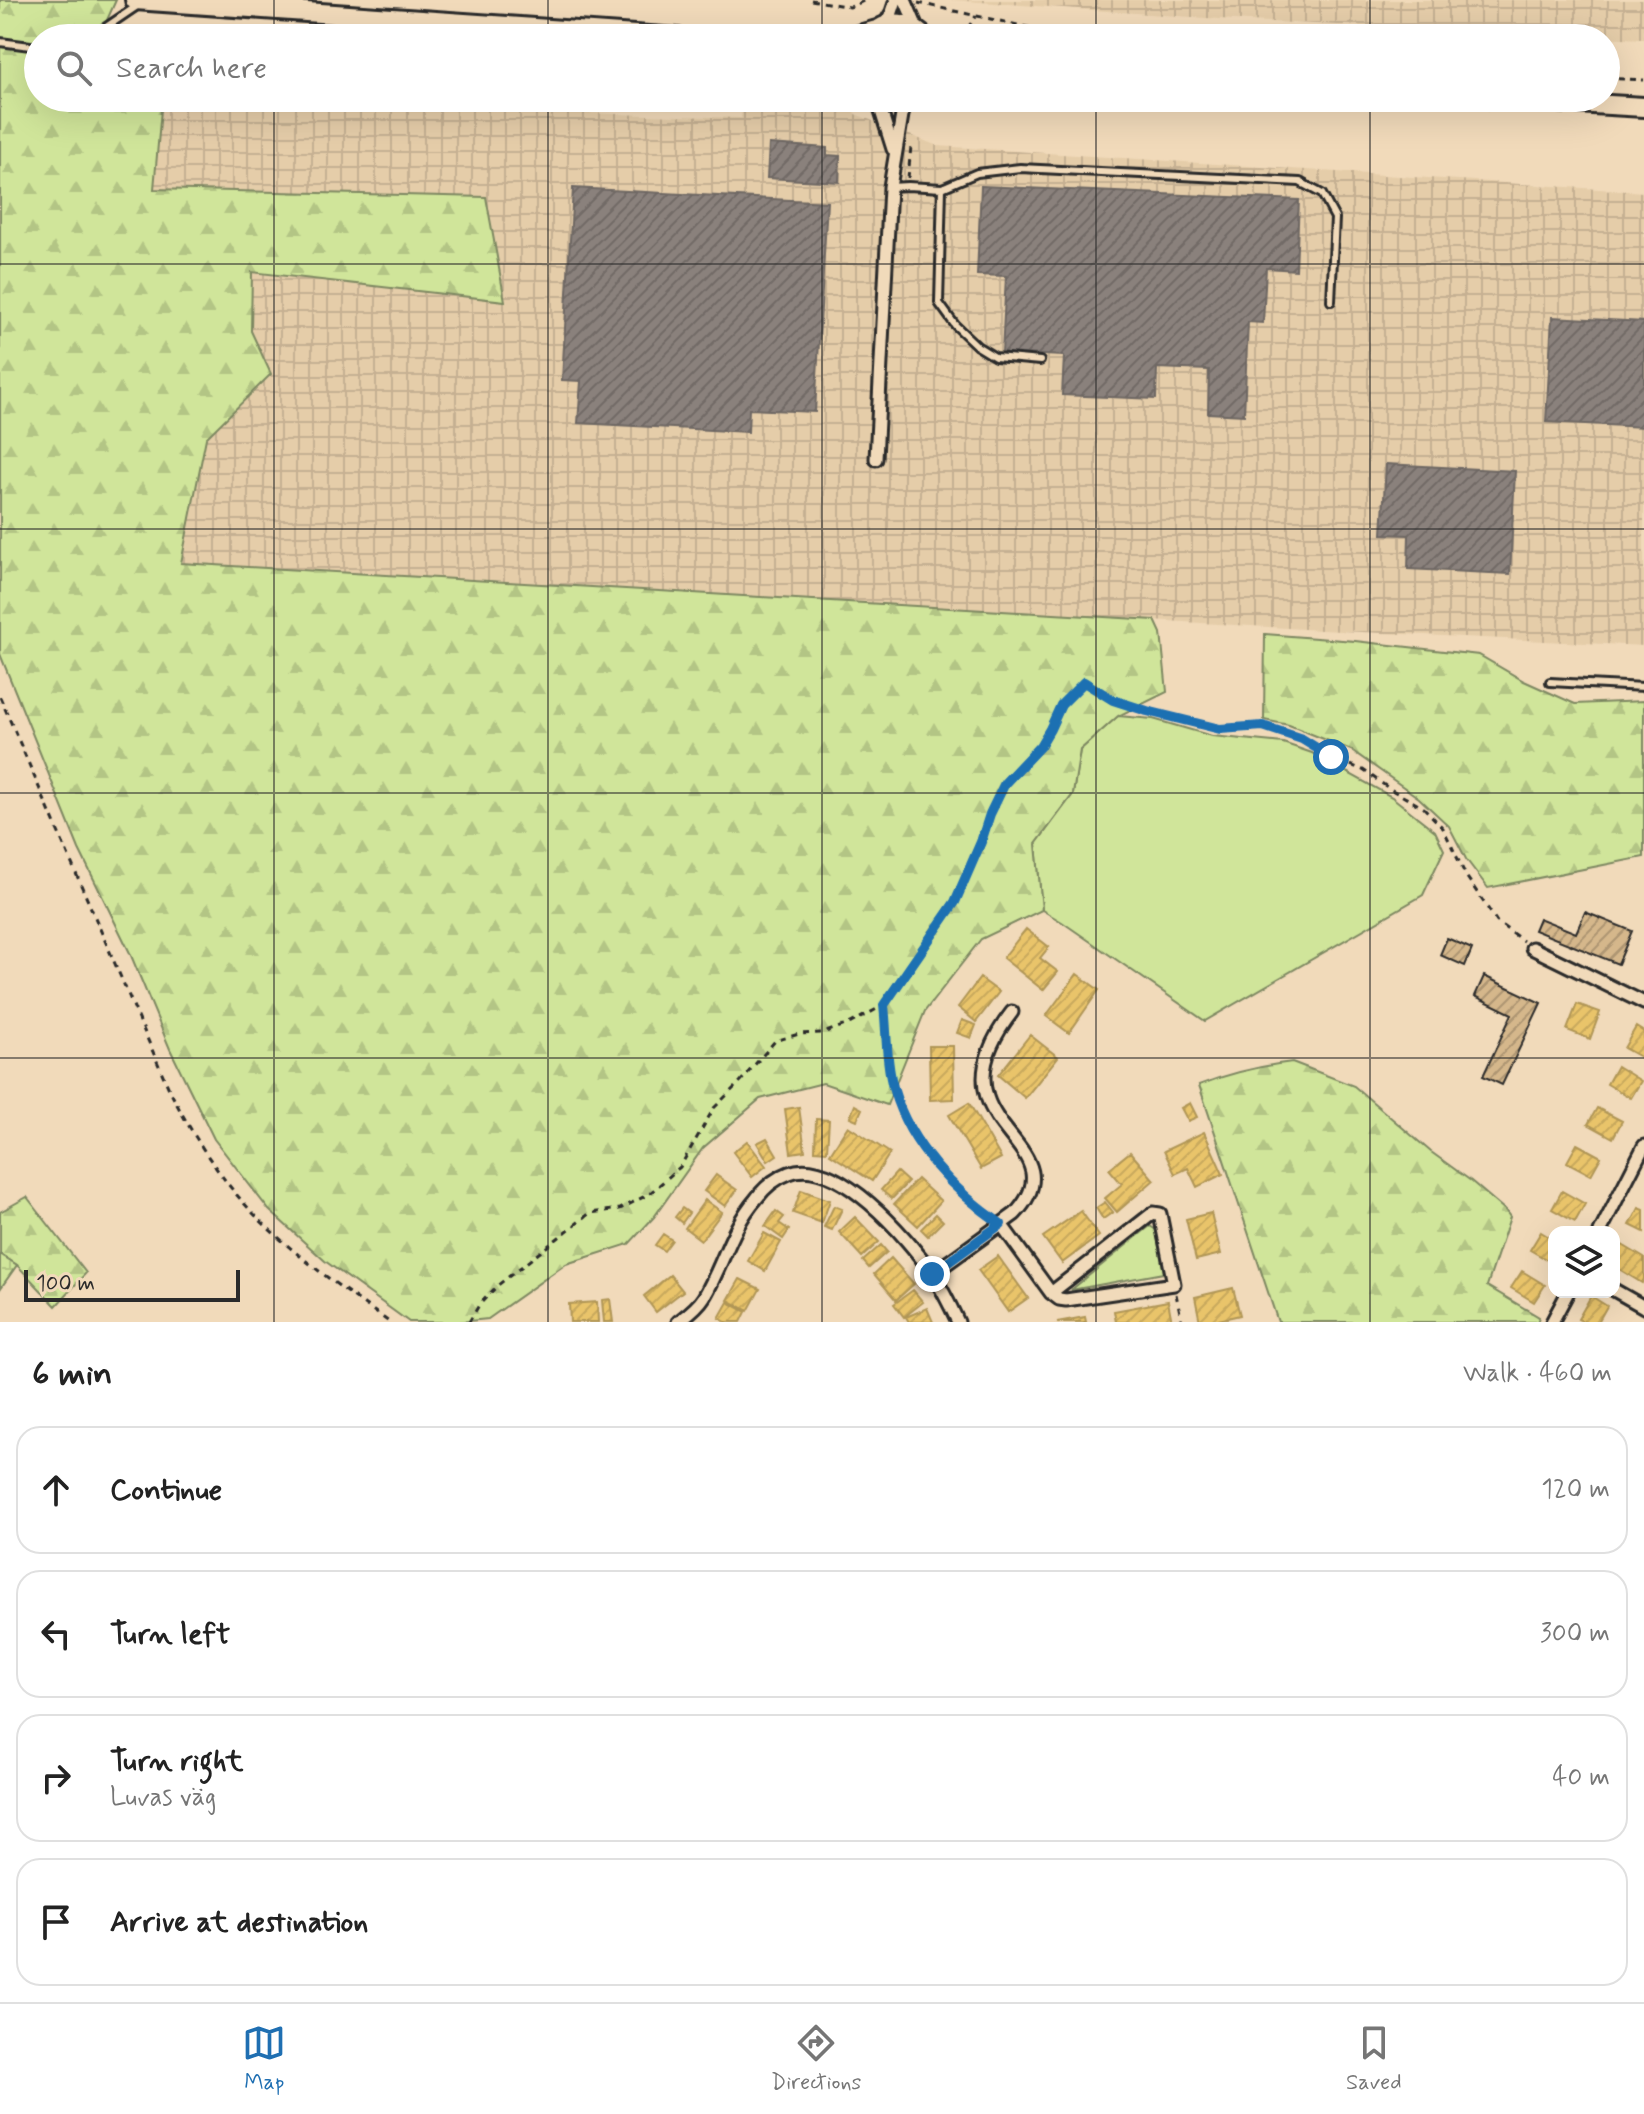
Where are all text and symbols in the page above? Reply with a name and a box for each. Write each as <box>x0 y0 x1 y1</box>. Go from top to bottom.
search box <box>24 24 1620 112</box>
icon: search <box>52 46 96 90</box>
text: Search here <box>116 49 267 88</box>
route start <box>1313 739 1349 775</box>
map controls <box>1548 1226 1620 1298</box>
button: layers <box>1548 1226 1620 1298</box>
route end <box>914 1256 950 1292</box>
scale bar <box>24 1266 240 1302</box>
text: 100 m <box>36 1270 95 1298</box>
text: 6 min <box>32 1352 112 1397</box>
text: Walk · 460 m <box>1463 1357 1612 1391</box>
icon: ahead <box>34 1468 78 1512</box>
text: Continue <box>110 1471 222 1510</box>
text: 120 m <box>1541 1473 1610 1507</box>
icon: left <box>34 1612 78 1656</box>
text: Turn left <box>110 1615 230 1654</box>
text: 300 m <box>1540 1617 1610 1651</box>
text: Turn right <box>110 1742 243 1781</box>
icon: right <box>34 1756 78 1800</box>
text: 40 m <box>1552 1761 1610 1795</box>
text: Luvas väg <box>110 1781 216 1815</box>
icon: arrive <box>34 1900 78 1944</box>
text: Arrive at destination <box>110 1903 368 1942</box>
tab: Map <box>242 2021 286 2097</box>
tab: Directions <box>771 2021 861 2097</box>
tab: Saved <box>1346 2021 1402 2097</box>

